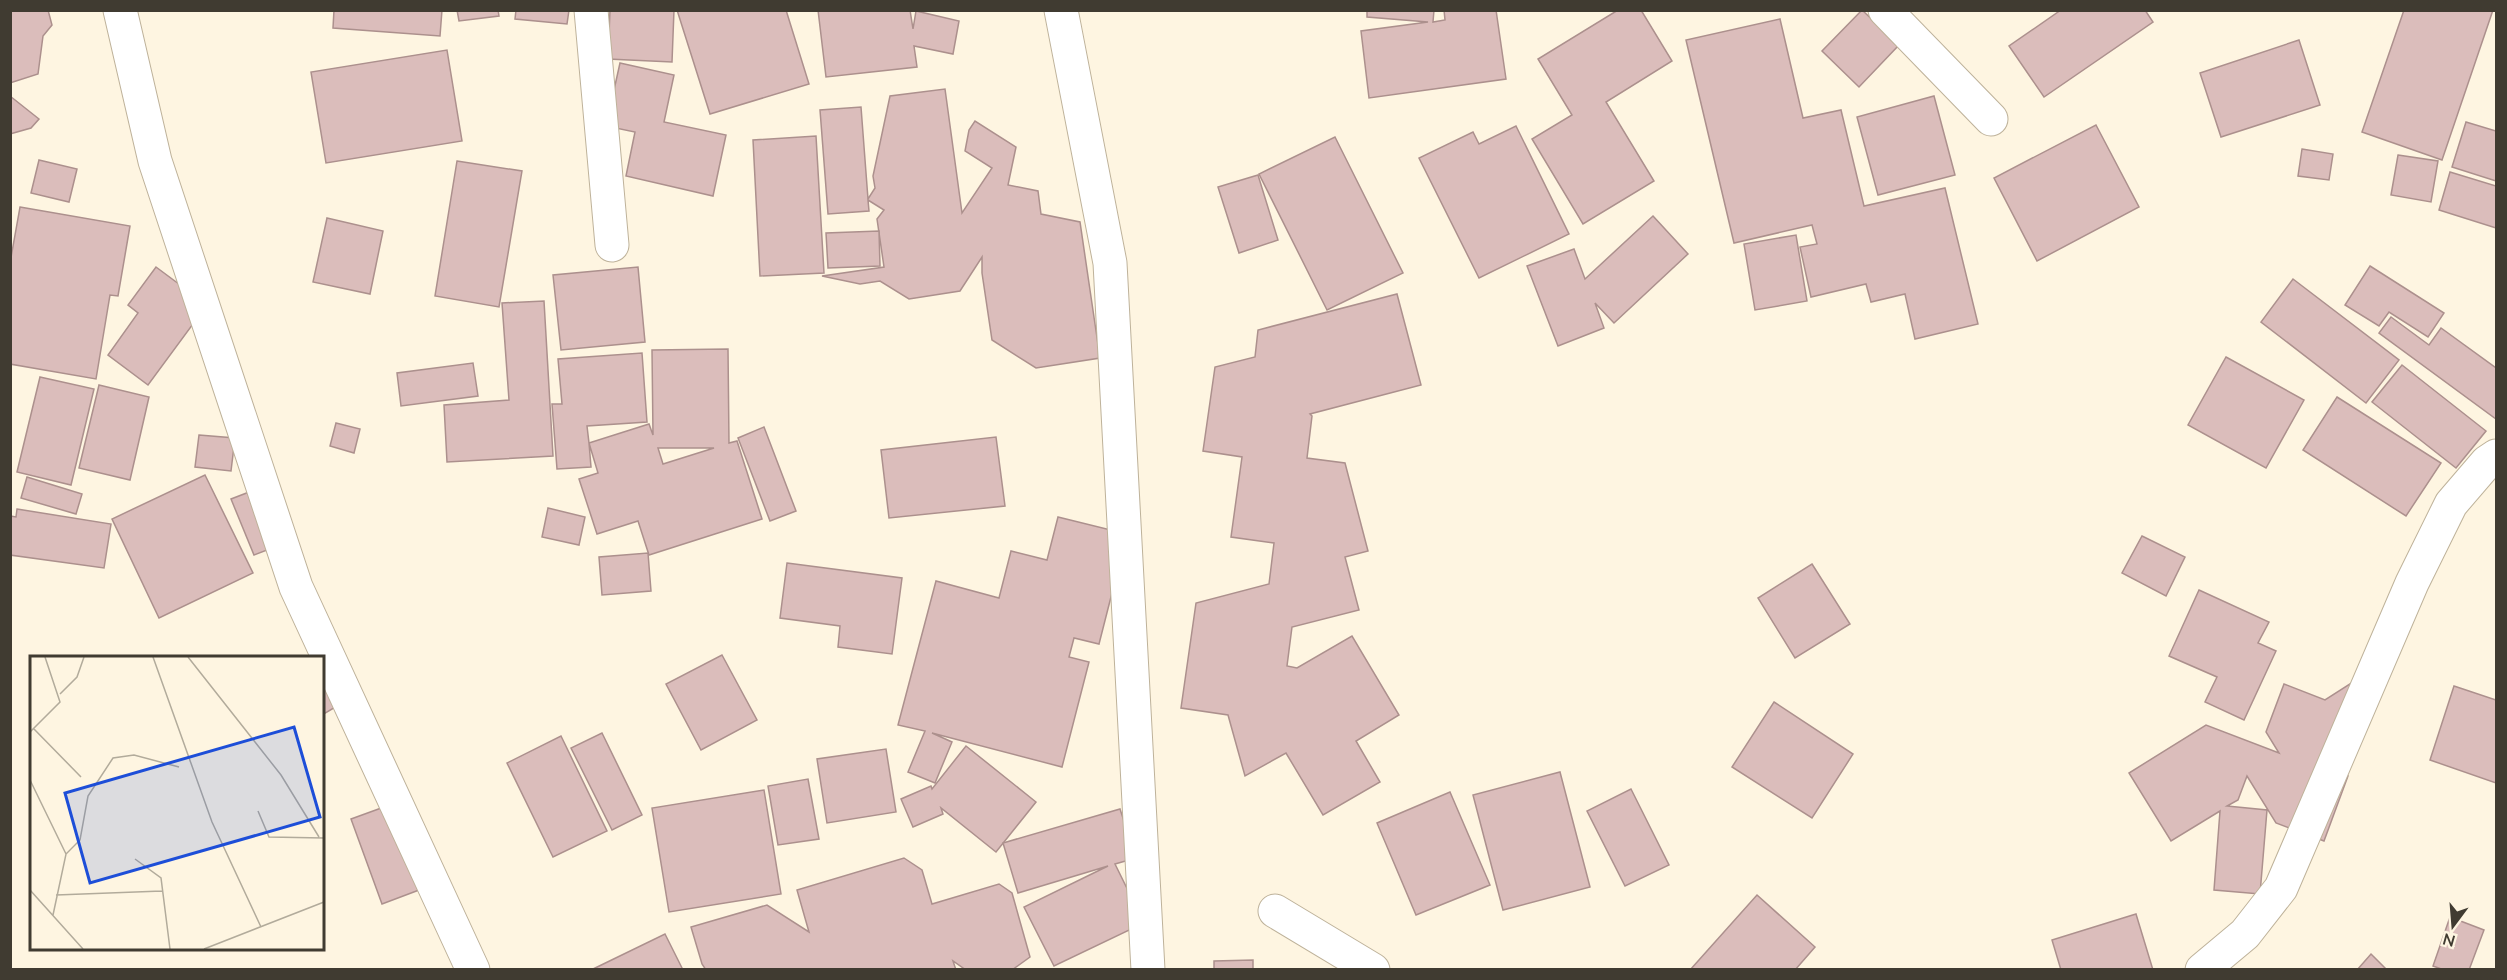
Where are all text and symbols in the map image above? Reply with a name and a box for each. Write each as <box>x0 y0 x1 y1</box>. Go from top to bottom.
inset map <box>30 656 324 950</box>
north arrow <box>2423 896 2483 956</box>
text: N <box>2440 927 2458 952</box>

